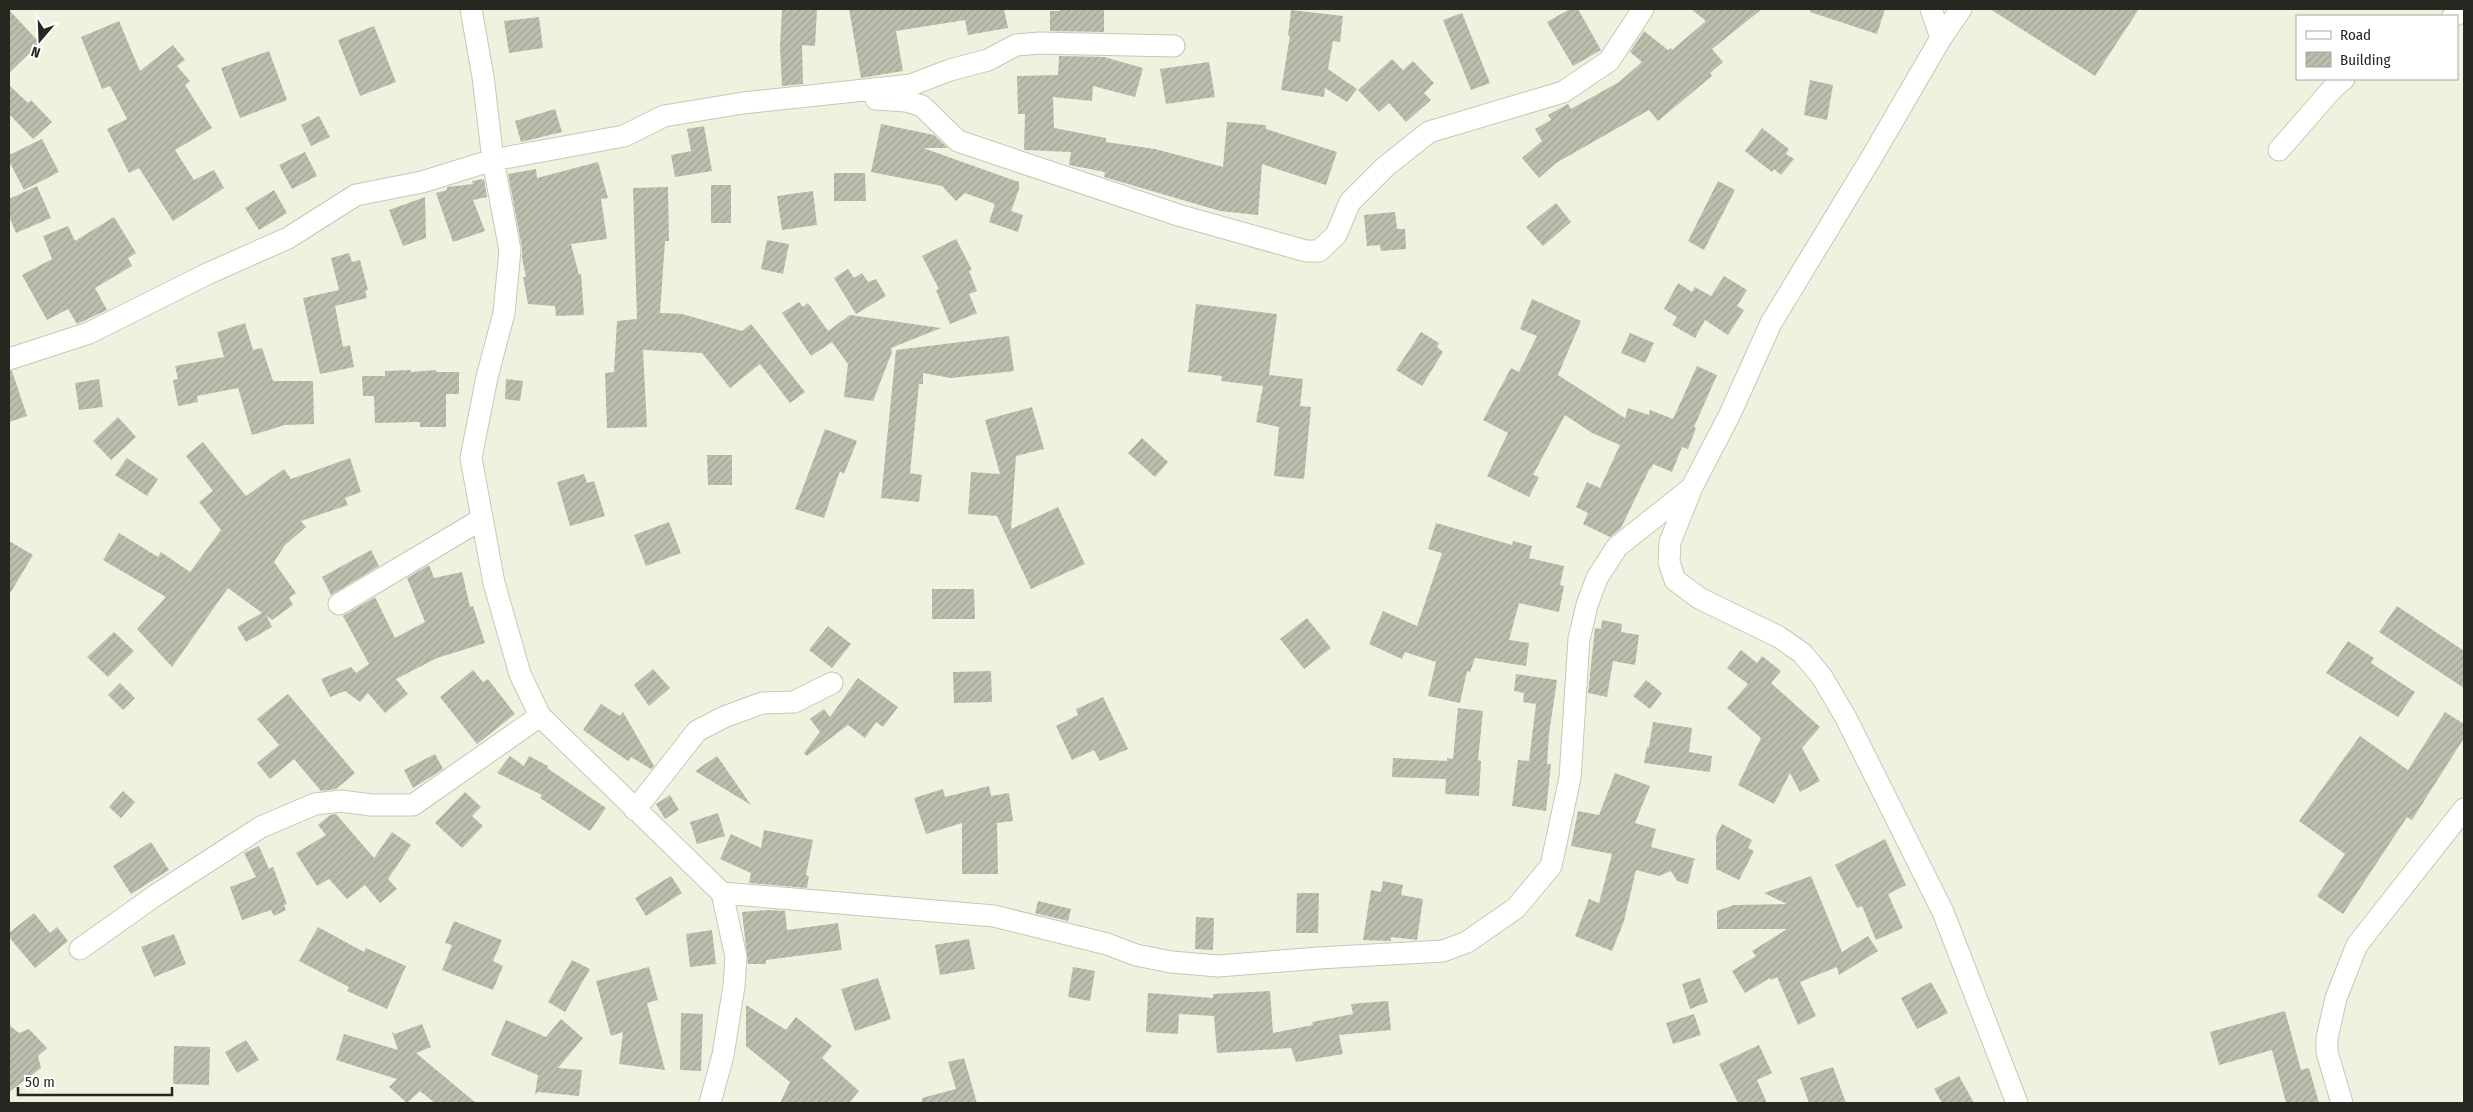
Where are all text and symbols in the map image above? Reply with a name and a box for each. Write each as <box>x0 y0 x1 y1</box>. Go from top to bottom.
north arrow <box>15 15 65 65</box>
legend <box>2296 15 2458 80</box>
text: Road <box>2340 26 2371 44</box>
text: N <box>29 42 43 61</box>
text: Building <box>2340 51 2391 69</box>
scale bar <box>18 1064 171 1096</box>
text: 50 m <box>25 1073 55 1091</box>

